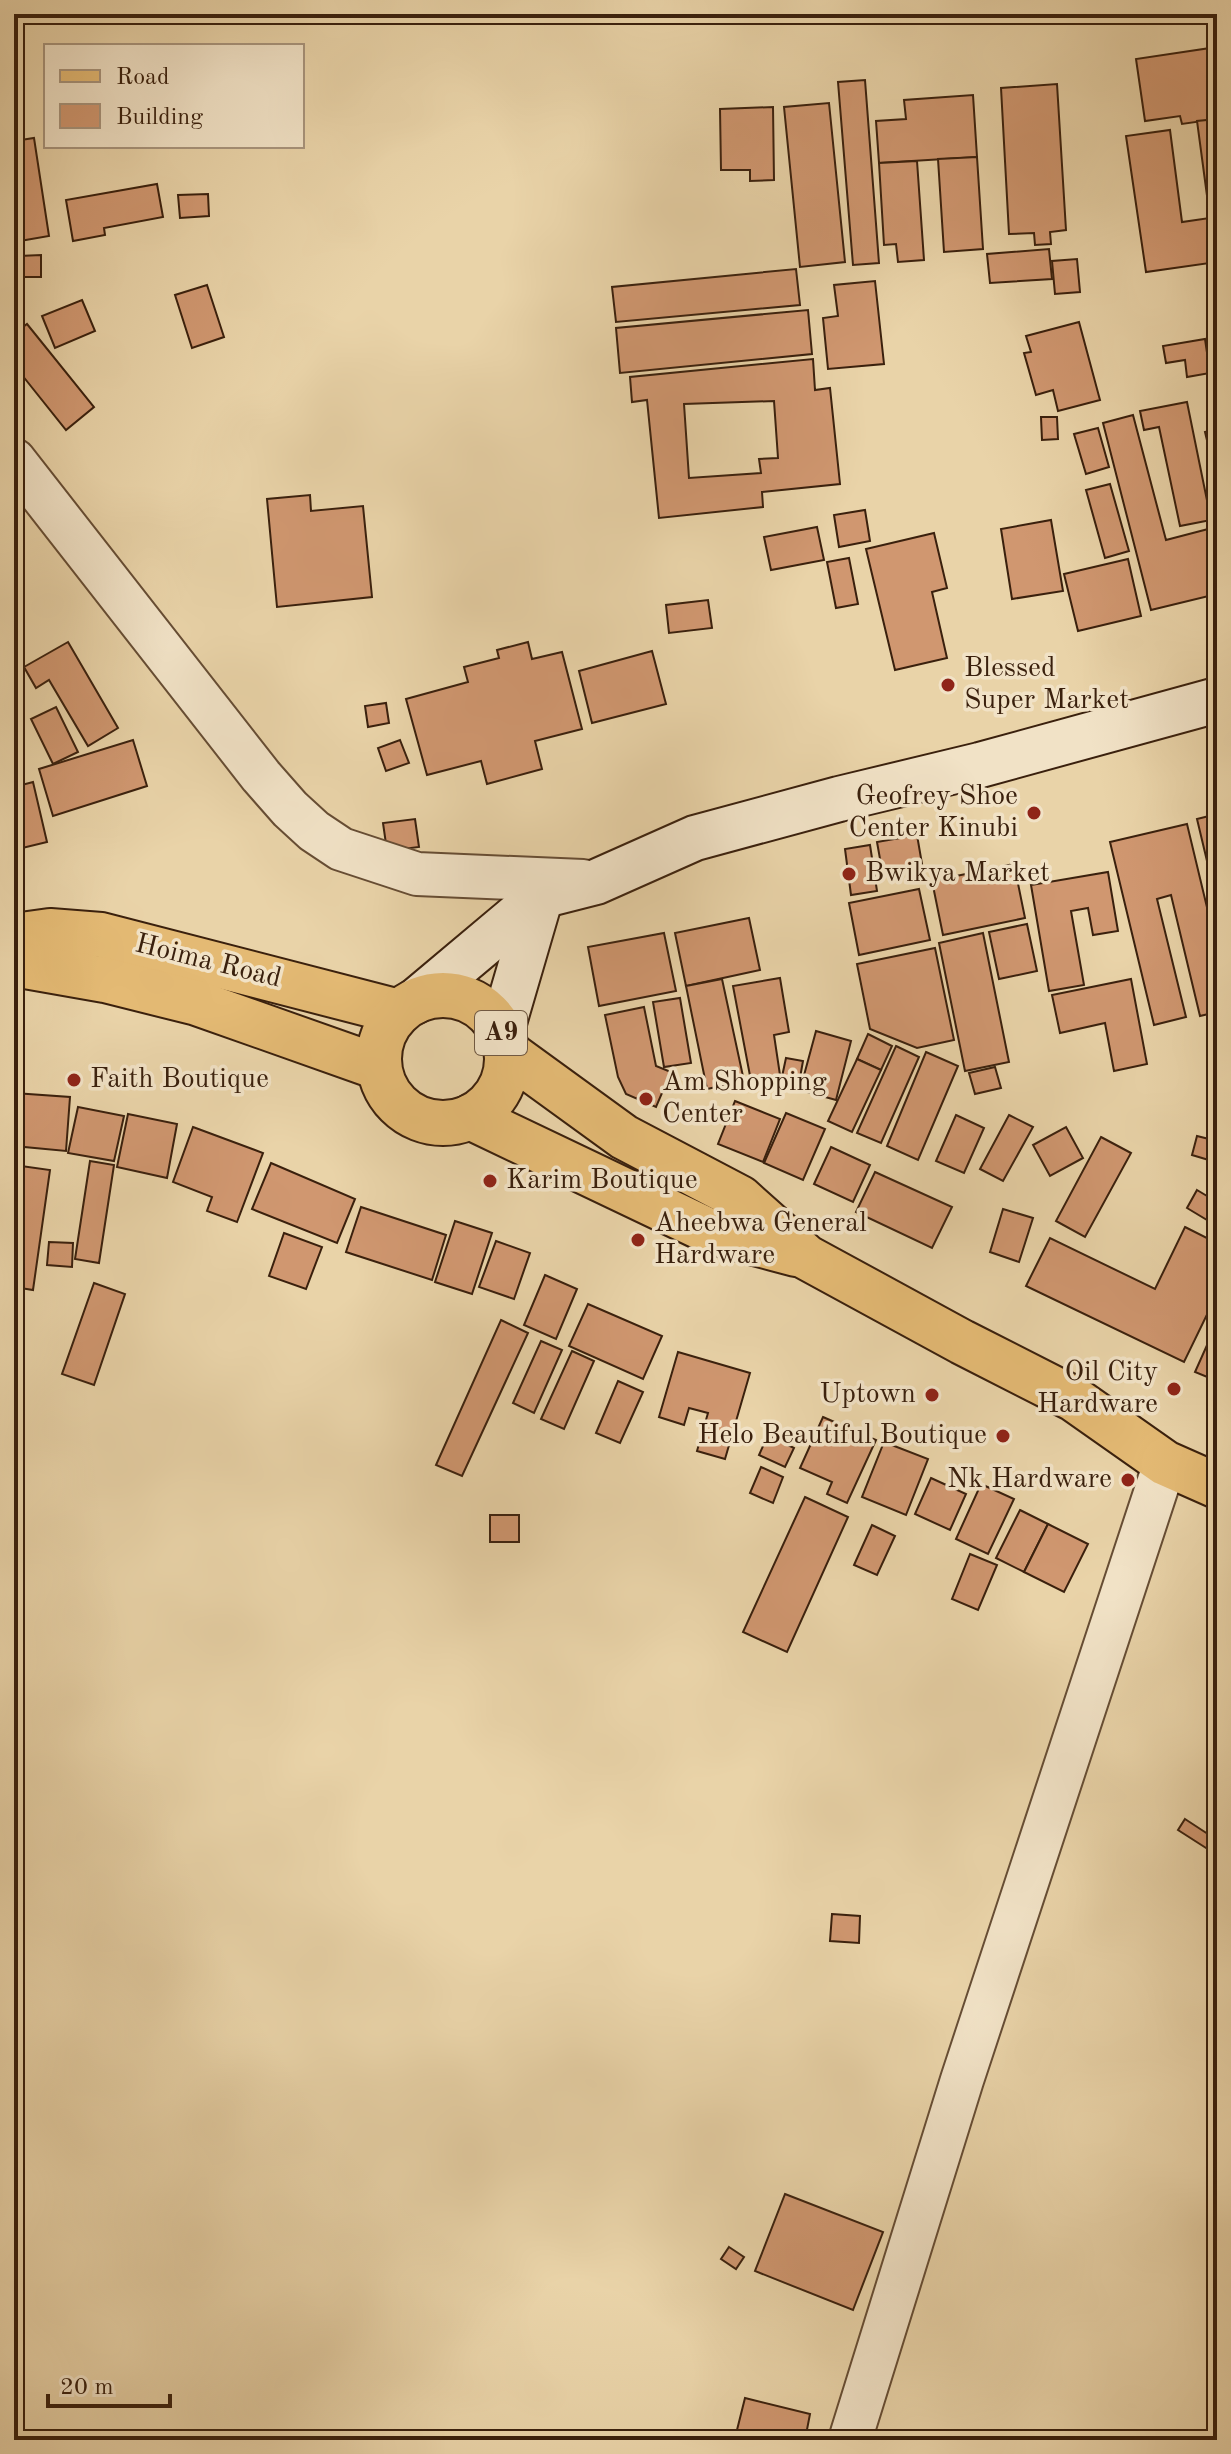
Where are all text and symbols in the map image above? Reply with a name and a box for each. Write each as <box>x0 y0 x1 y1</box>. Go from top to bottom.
legend <box>44 44 304 148</box>
text: Road <box>116 66 169 90</box>
text: Building <box>116 106 203 130</box>
place label: Blessed Super Market <box>964 655 1129 715</box>
marker: Blessed Super Market <box>939 676 957 694</box>
place label: Geofrey Shoe Center Kinubi <box>849 783 1018 843</box>
marker: Geofrey Shoe Center Kinubi <box>1025 804 1043 822</box>
place label: Bwikya Market <box>865 860 1050 888</box>
marker: Bwikya Market <box>840 865 858 883</box>
street label: Hoima Road <box>132 930 284 994</box>
road number: A9 <box>475 1011 527 1055</box>
place label: Faith Boutique <box>90 1066 269 1094</box>
place label: Am Shopping Center <box>662 1069 827 1129</box>
marker: Faith Boutique <box>65 1071 83 1089</box>
marker: Am Shopping Center <box>637 1090 655 1108</box>
place label: Karim Boutique <box>506 1167 698 1195</box>
marker: Karim Boutique <box>481 1172 499 1190</box>
place label: Aheebwa General Hardware <box>654 1210 867 1270</box>
marker: Aheebwa General Hardware <box>629 1231 647 1249</box>
place label: Oil City Hardware <box>1037 1359 1158 1419</box>
marker: Oil City Hardware <box>1165 1380 1183 1398</box>
place label: Uptown <box>820 1381 916 1409</box>
marker: Uptown <box>923 1386 941 1404</box>
place label: Helo Beautiful Boutique <box>697 1422 987 1450</box>
marker: Helo Beautiful Boutique <box>994 1427 1012 1445</box>
place label: Nk Hardware <box>947 1466 1112 1494</box>
marker: Nk Hardware <box>1119 1471 1137 1489</box>
scale bar <box>48 2358 170 2408</box>
text: 20 m <box>60 2376 114 2400</box>

